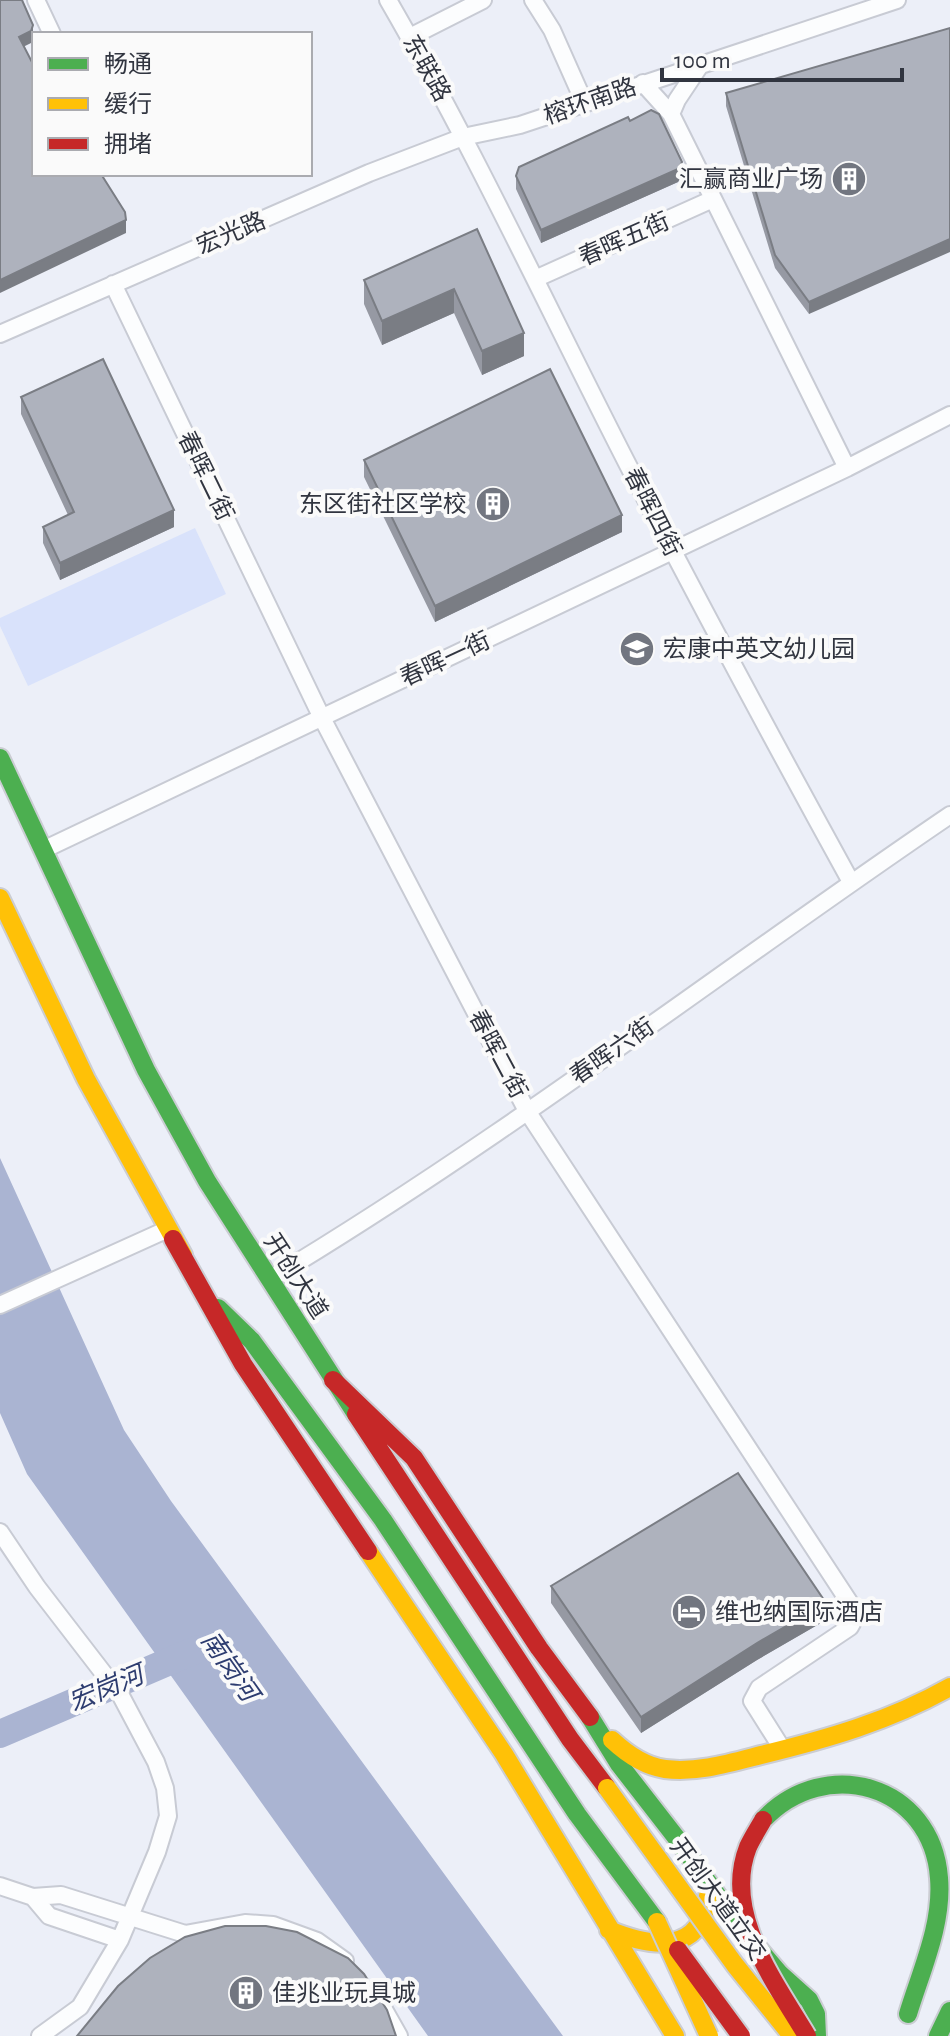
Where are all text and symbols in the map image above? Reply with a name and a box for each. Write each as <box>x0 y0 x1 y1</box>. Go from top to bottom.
street label: 东联路 <box>398 30 456 106</box>
legend <box>32 32 312 176</box>
scale bar <box>662 32 902 82</box>
text: 100 m <box>674 49 731 73</box>
text: 畅通 <box>104 51 152 77</box>
street label: 榕环南路 <box>540 73 640 129</box>
text: 缓行 <box>104 91 152 117</box>
text: 拥堵 <box>104 131 152 157</box>
building icon: 汇赢商业广场 <box>830 160 868 198</box>
place label: 汇赢商业广场 <box>679 166 823 192</box>
street label: 宏光路 <box>193 207 269 259</box>
street label: 春晖五街 <box>575 208 673 270</box>
street label: 春晖二街 <box>173 427 239 525</box>
street label: 春晖四街 <box>620 463 686 561</box>
building icon: 东区街社区学校 <box>474 485 512 523</box>
place label: 东区街社区学校 <box>299 491 467 517</box>
street label: 春晖一街 <box>396 627 494 691</box>
school or university icon: 宏康中英文幼儿园 <box>618 630 656 668</box>
place label: 宏康中英文幼儿园 <box>663 636 855 662</box>
street label: 春晖二街 <box>464 1006 532 1102</box>
street label: 春晖六街 <box>565 1013 659 1089</box>
street label: 开创大道 <box>259 1229 333 1323</box>
hotel icon: 维也纳国际酒店 <box>670 1593 708 1631</box>
place label: 维也纳国际酒店 <box>715 1599 883 1625</box>
water label: 南岗河 <box>196 1627 266 1710</box>
water label: 宏岗河 <box>65 1658 152 1716</box>
street label: 开创大道立交 <box>665 1833 771 1965</box>
building icon: 佳兆业玩具城 <box>227 1974 265 2012</box>
place label: 佳兆业玩具城 <box>272 1980 416 2006</box>

